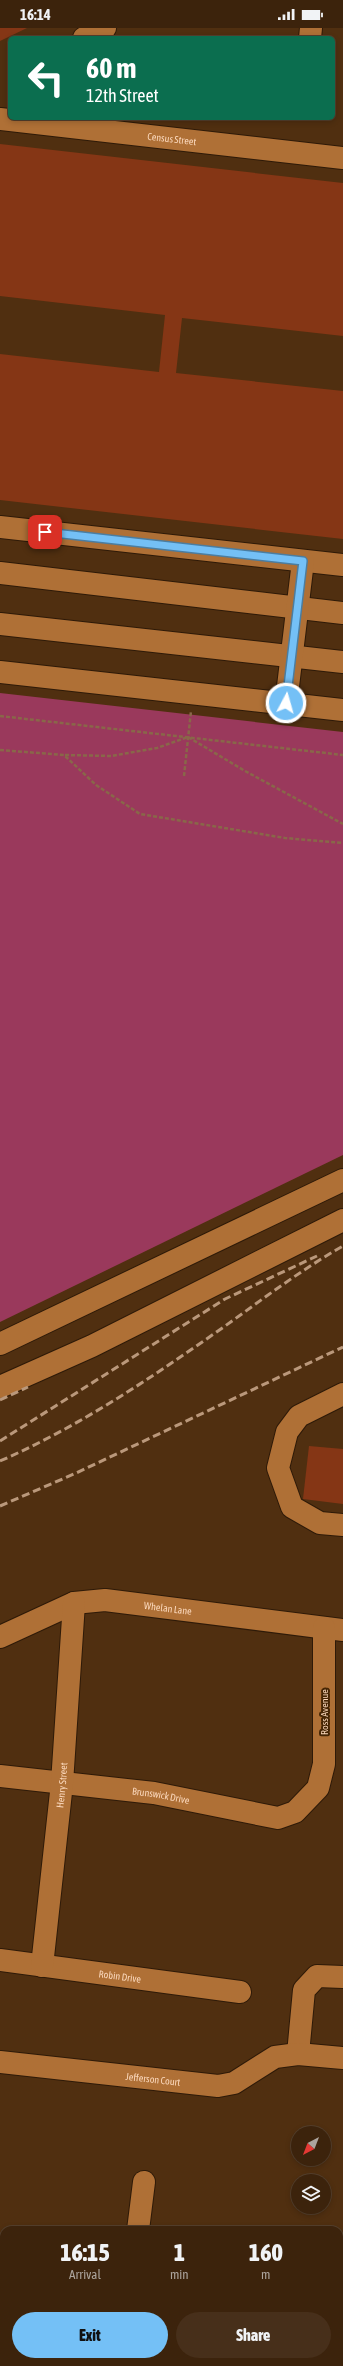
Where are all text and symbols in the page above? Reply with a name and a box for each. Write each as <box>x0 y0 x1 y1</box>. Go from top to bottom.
text: 16:14 <box>20 6 51 23</box>
icon: left <box>20 52 72 104</box>
text: 60 m <box>86 52 136 84</box>
text: 12th Street <box>86 85 159 106</box>
street label: Census Street <box>147 130 197 147</box>
pin <box>28 515 62 549</box>
icon: arrive <box>34 521 56 543</box>
position arrow <box>265 682 307 724</box>
street label: Whelan Lane <box>143 1599 193 1616</box>
street label: Ross Avenue <box>319 1689 330 1735</box>
street label: Henry Street <box>54 1762 69 1808</box>
street label: Brunswick Drive <box>132 1785 191 1806</box>
street label: Robin Drive <box>98 1968 142 1984</box>
street label: Jefferson Court <box>125 2070 181 2087</box>
north arrow <box>291 2126 331 2166</box>
map controls <box>291 2126 331 2214</box>
button: layers <box>291 2174 331 2214</box>
text: 16:15 <box>60 2239 110 2266</box>
text: 1 <box>174 2239 185 2266</box>
text: 160 <box>249 2239 283 2266</box>
text: Arrival <box>69 2267 101 2282</box>
text: min <box>170 2267 189 2282</box>
text: m <box>261 2267 270 2282</box>
button: Exit <box>12 2312 168 2358</box>
button: Share <box>176 2312 331 2358</box>

